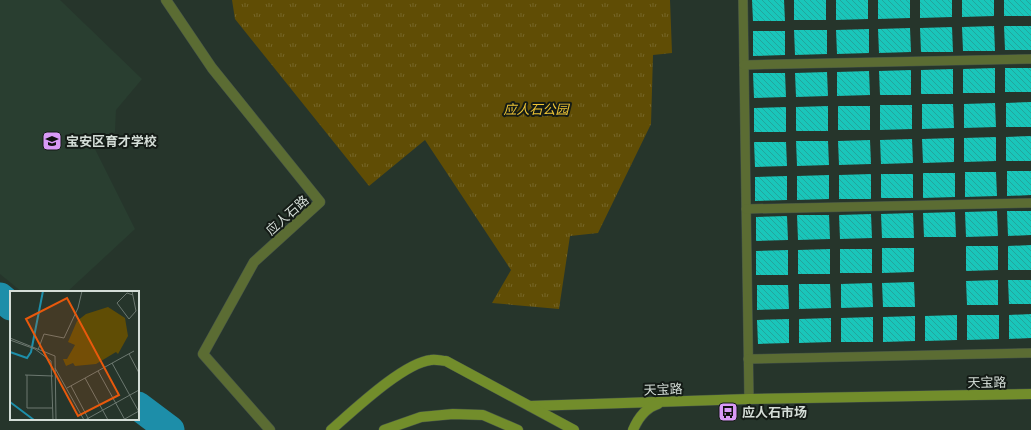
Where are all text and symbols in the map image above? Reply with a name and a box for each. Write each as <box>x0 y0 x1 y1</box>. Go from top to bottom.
park label: 应人石公园 <box>503 99 570 118</box>
school or university icon: 宝安区育才学校 <box>41 130 63 152</box>
place label: 宝安区育才学校 <box>66 131 157 150</box>
street label: 应人石路 <box>261 190 312 239</box>
inset map <box>10 291 139 420</box>
street label: 天宝路 <box>967 372 1007 391</box>
street label: 天宝路 <box>643 378 683 399</box>
bus stop icon: 应人石市场 <box>717 401 739 423</box>
place label: 应人石市场 <box>742 402 807 421</box>

